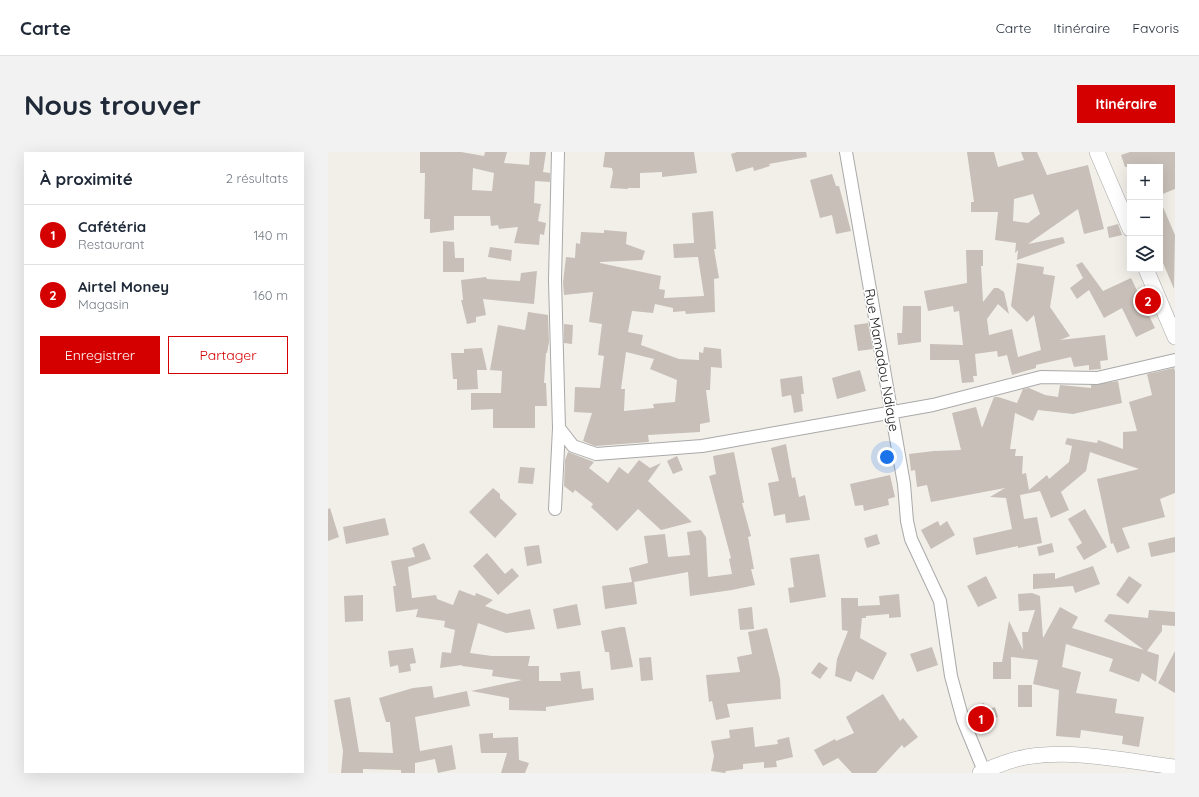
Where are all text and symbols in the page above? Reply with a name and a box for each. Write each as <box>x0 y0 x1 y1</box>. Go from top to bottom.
text: Carte <box>20 16 71 40</box>
text: Carte <box>996 19 1031 37</box>
text: Itinéraire <box>1053 19 1110 37</box>
text: Favoris <box>1132 19 1179 37</box>
button: Itinéraire <box>1077 85 1175 123</box>
text: Nous trouver <box>24 87 201 122</box>
map controls <box>1127 164 1163 272</box>
button: + <box>1127 164 1163 200</box>
text: À proximité <box>40 168 133 189</box>
text: 2 résultats <box>226 170 288 186</box>
button: − <box>1127 200 1163 236</box>
text: Cafétéria <box>78 217 146 236</box>
text: 1 <box>50 227 56 243</box>
text: 140 m <box>253 227 288 243</box>
text: Restaurant <box>78 236 144 252</box>
button: layers <box>1127 236 1163 272</box>
text: Airtel Money <box>78 277 169 296</box>
pin: 2 <box>1135 286 1161 316</box>
text: 2 <box>49 287 57 303</box>
text: 160 m <box>253 287 288 303</box>
street label: Rue Mamadou Ndiaye <box>861 287 903 433</box>
text: Magasin <box>78 296 129 312</box>
button: Enregistrer <box>40 336 160 374</box>
button: Partager <box>168 336 288 374</box>
your location <box>877 447 897 467</box>
pin: 1 <box>968 704 994 734</box>

